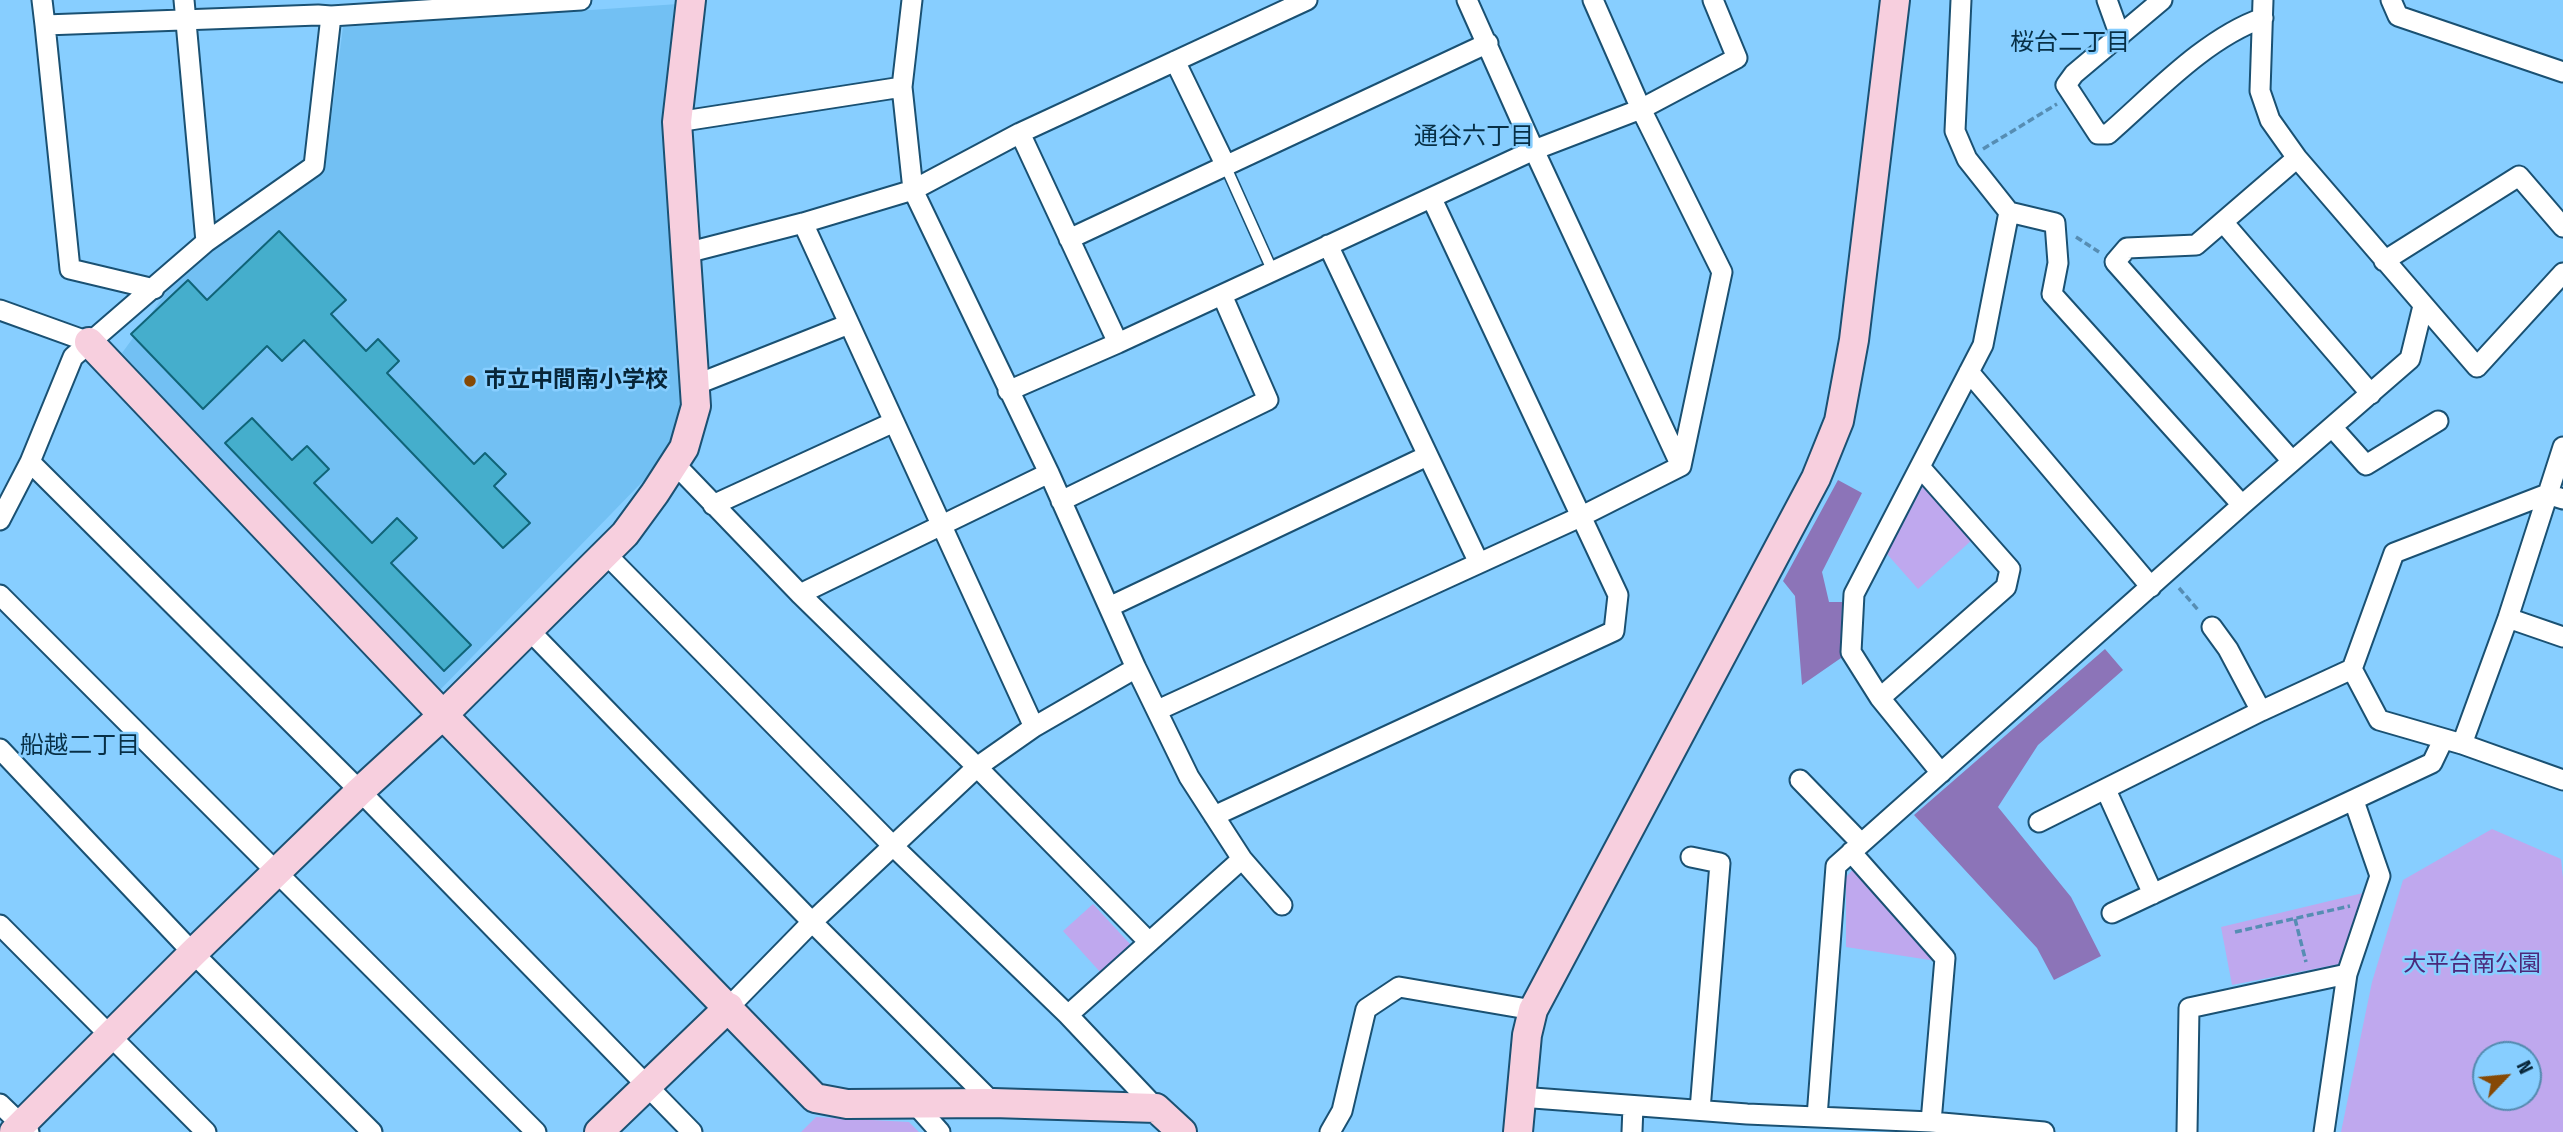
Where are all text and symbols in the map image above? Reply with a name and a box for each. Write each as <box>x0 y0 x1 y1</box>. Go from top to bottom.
district label: 桜台二丁目 <box>2010 29 2130 57</box>
district label: 通谷六丁目 <box>1414 123 1534 151</box>
place label: 市立中間南小学校 <box>484 367 668 395</box>
marker: 市立中間南小学校 <box>462 373 478 389</box>
district label: 船越二丁目 <box>20 732 140 760</box>
park label: 大平台南公園 <box>2403 951 2541 979</box>
north arrow <box>2472 1041 2542 1111</box>
text: N <box>2512 1057 2537 1078</box>

